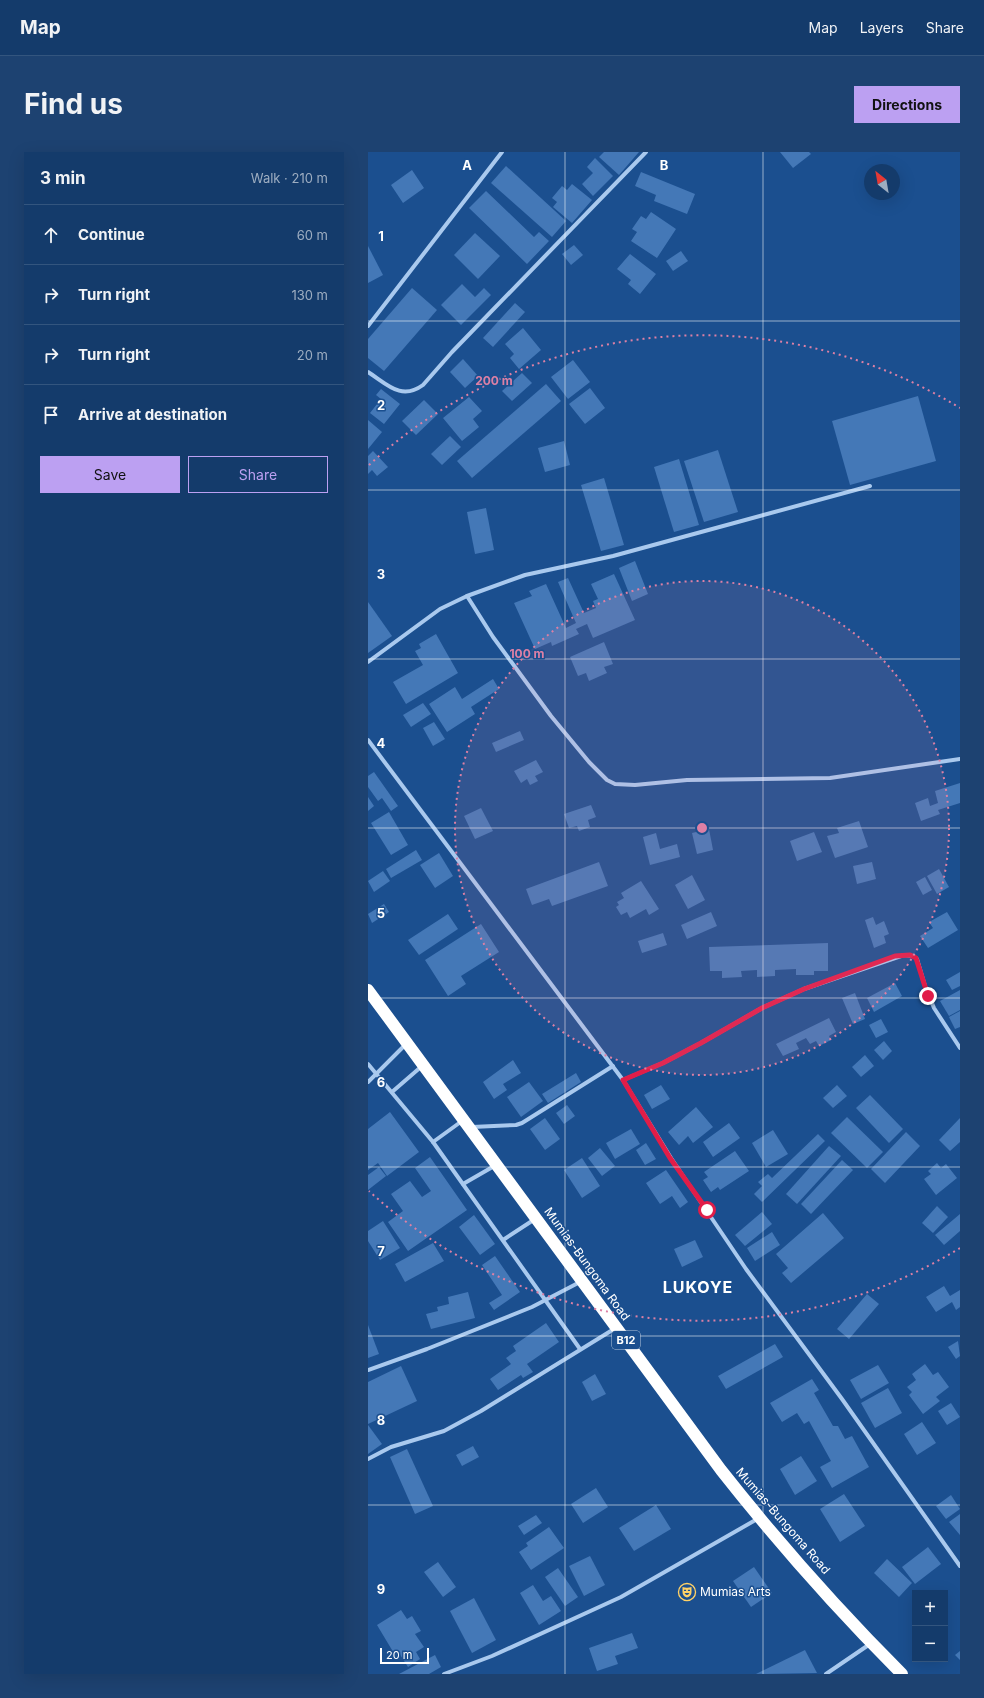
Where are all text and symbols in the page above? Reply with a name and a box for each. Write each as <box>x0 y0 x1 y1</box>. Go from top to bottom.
text: Map <box>20 16 61 39</box>
text: Map <box>809 19 838 36</box>
text: Layers <box>860 19 904 36</box>
text: Share <box>926 19 964 36</box>
button: Directions <box>854 86 960 123</box>
text: Find us <box>24 87 123 121</box>
text: A <box>462 157 472 173</box>
text: B <box>660 157 669 173</box>
north arrow <box>864 164 900 200</box>
text: 3 min <box>40 168 86 188</box>
text: Walk · 210 m <box>251 170 328 186</box>
icon: ahead <box>40 224 62 246</box>
text: Continue <box>78 225 145 244</box>
text: 60 m <box>297 227 328 243</box>
text: 1 <box>378 228 384 244</box>
icon: right <box>40 284 62 306</box>
text: Turn right <box>78 285 150 304</box>
text: 130 m <box>291 287 328 303</box>
icon: right <box>40 344 62 366</box>
text: Turn right <box>78 345 150 364</box>
text: 20 m <box>297 347 328 363</box>
text: 200 m <box>475 373 513 388</box>
text: 2 <box>377 397 385 413</box>
icon: arrive <box>40 404 62 426</box>
text: Arrive at destination <box>78 405 227 424</box>
button: Save <box>40 456 180 493</box>
button: Share <box>188 456 328 493</box>
text: 3 <box>377 566 385 582</box>
text: 100 m <box>509 646 545 661</box>
text: 4 <box>377 735 386 751</box>
centre of rings <box>695 821 709 835</box>
text: 5 <box>377 905 385 921</box>
route end <box>919 987 937 1005</box>
text: 6 <box>377 1074 385 1090</box>
route start <box>698 1201 716 1219</box>
street label: Mumias-Bungoma Road <box>541 1204 633 1323</box>
text: 7 <box>377 1243 385 1259</box>
district label: LUKOYE <box>663 1277 733 1297</box>
road number: B12 <box>612 1331 640 1349</box>
text: 8 <box>377 1412 385 1428</box>
street label: Mumias-Bungoma Road <box>733 1464 834 1577</box>
text: 9 <box>377 1581 385 1597</box>
theatre icon: Mumias Arts <box>677 1582 697 1602</box>
place label: Mumias Arts <box>700 1584 771 1599</box>
map controls <box>912 1590 948 1662</box>
button: + <box>912 1590 948 1626</box>
button: − <box>912 1626 948 1662</box>
scale bar <box>380 1646 429 1665</box>
text: 20 m <box>386 1648 412 1662</box>

